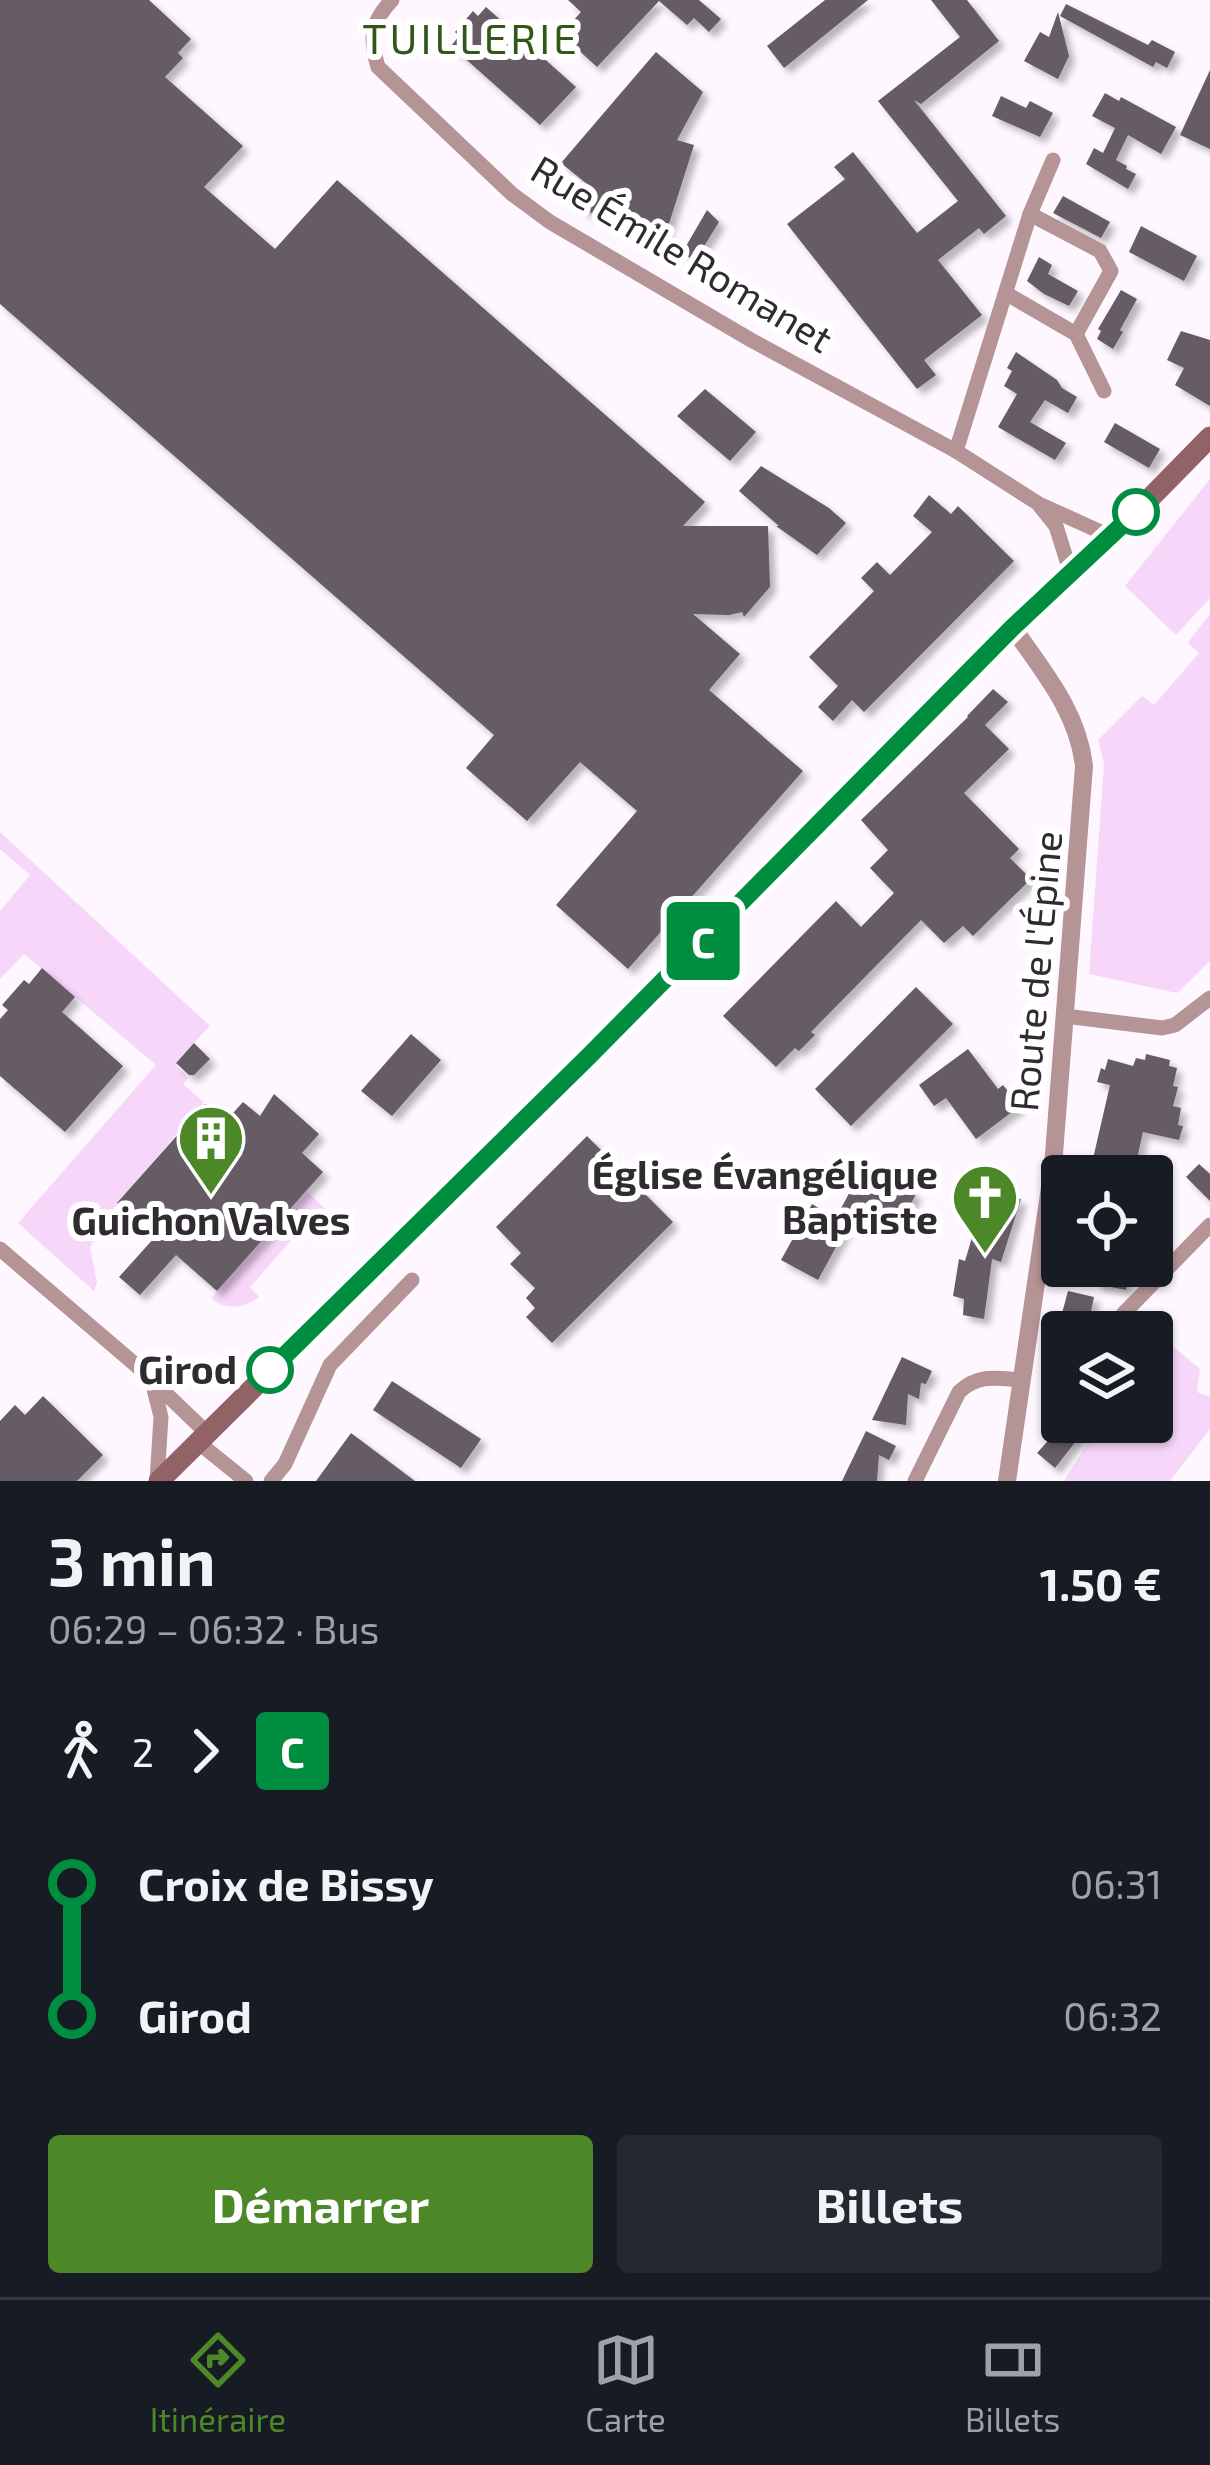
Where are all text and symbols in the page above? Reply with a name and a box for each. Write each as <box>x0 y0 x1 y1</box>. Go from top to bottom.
district label: TUILLERIE <box>362 12 580 62</box>
street label: Rue Émile Romanet <box>524 144 842 361</box>
unlabelled marker <box>1114 490 1158 534</box>
street label: Route de l'Épine <box>999 829 1070 1113</box>
line badge: C <box>664 902 742 980</box>
text: C <box>691 916 715 966</box>
building icon: Guichon Valves <box>176 1103 246 1197</box>
place label: Église Évangélique Baptiste <box>592 1150 938 1242</box>
map controls <box>1041 1155 1173 1443</box>
button: locate <box>1041 1155 1173 1287</box>
church icon: Église Évangélique Baptiste <box>950 1162 1020 1256</box>
place label: Guichon Valves <box>72 1196 350 1243</box>
button: layers <box>1041 1311 1173 1443</box>
place label: Girod <box>138 1345 237 1392</box>
marker: Girod <box>248 1348 292 1392</box>
text: 3 min <box>48 1520 216 1599</box>
text: 1.50 € <box>1040 1556 1162 1610</box>
text: 06:29 – 06:32 · Bus <box>48 1605 379 1652</box>
icon: walk <box>48 1718 114 1784</box>
icon: forward <box>172 1718 238 1784</box>
text: C <box>280 1726 305 1776</box>
text: 2 <box>132 1728 154 1775</box>
text: Croix de Bissy <box>138 1856 434 1910</box>
text: 06:31 <box>1070 1860 1162 1907</box>
text: Girod <box>138 1988 252 2042</box>
text: 06:32 <box>1063 1992 1162 2039</box>
button: Démarrer <box>48 2135 593 2273</box>
button: Billets <box>617 2135 1162 2273</box>
tab: Itinéraire <box>150 2327 286 2439</box>
tab: Carte <box>585 2327 666 2439</box>
tab: Billets <box>965 2327 1060 2439</box>

